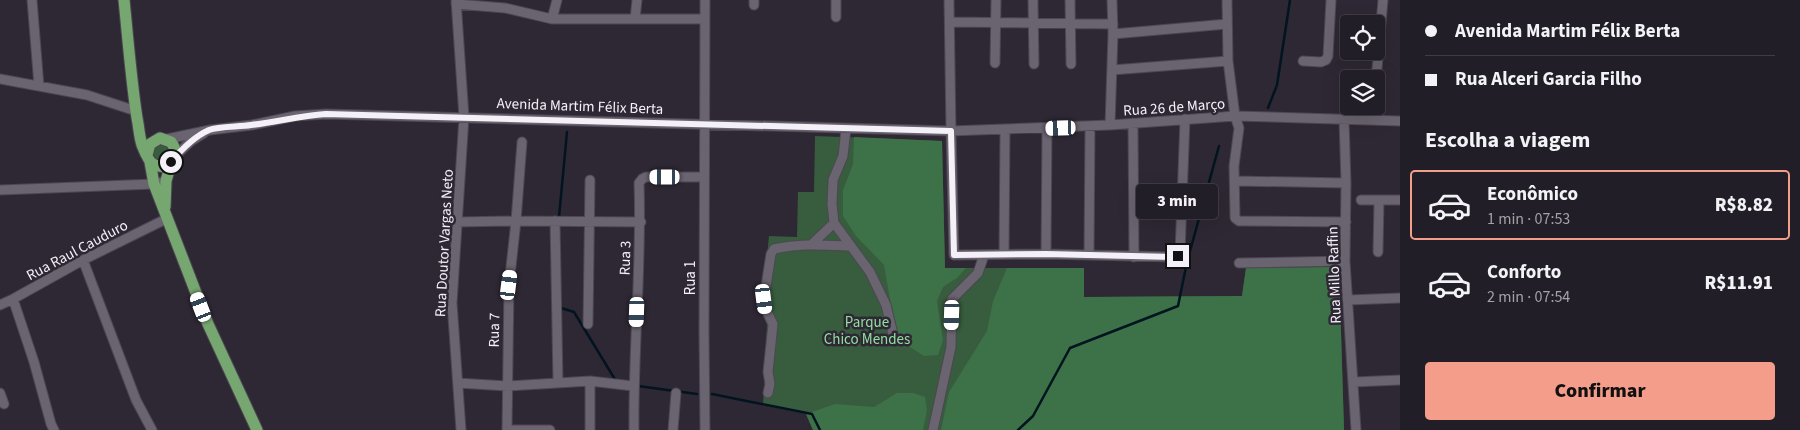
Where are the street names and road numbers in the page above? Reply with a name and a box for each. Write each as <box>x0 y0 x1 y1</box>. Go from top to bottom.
street label: Avenida Martim Félix Berta <box>496 93 664 120</box>
street label: Rua 26 de Março <box>1122 93 1226 122</box>
street label: Rua Doutor Vargas Neto <box>430 169 459 318</box>
street label: Rua Raul Cauduro <box>23 215 132 286</box>
street label: Rua Millo Raffin <box>1322 226 1347 324</box>
street label: Rua 3 <box>614 240 637 276</box>
street label: Rua 1 <box>680 261 701 295</box>
street label: Rua 7 <box>484 312 505 348</box>

